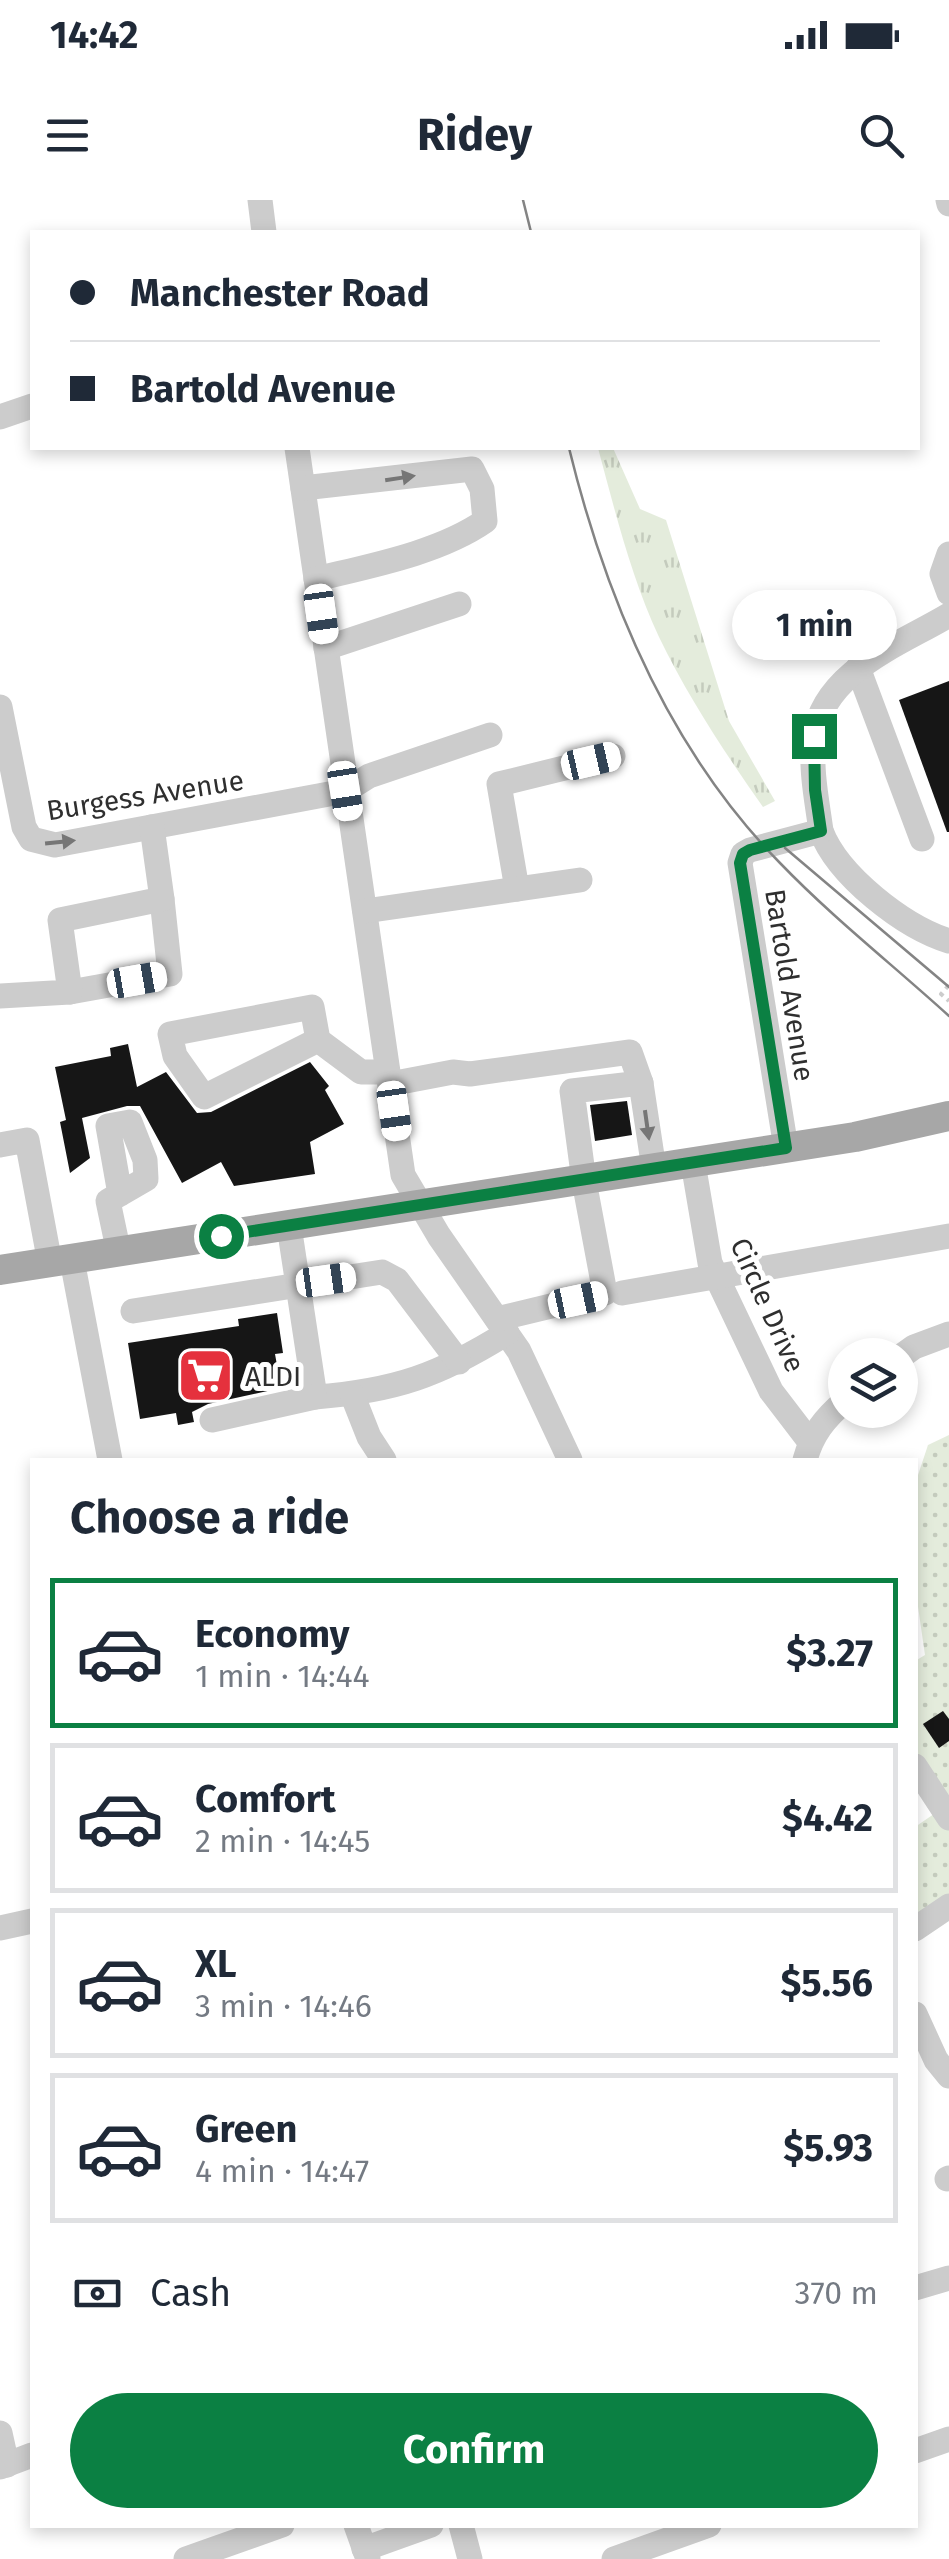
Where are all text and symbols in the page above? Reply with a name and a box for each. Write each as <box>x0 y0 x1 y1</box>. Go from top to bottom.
text: 14:42 <box>50 12 138 58</box>
icon: menu <box>40 108 95 163</box>
text: Ridey <box>417 108 532 162</box>
icon: search <box>854 108 909 163</box>
text: Manchester Road <box>130 270 430 316</box>
text: Bartold Avenue <box>130 366 396 412</box>
one-way arrow <box>384 469 416 485</box>
car <box>302 582 340 646</box>
callout: 1 min <box>732 591 896 661</box>
text: 1 min <box>776 606 853 644</box>
route end <box>792 714 837 759</box>
car <box>558 740 624 782</box>
car <box>325 759 365 823</box>
street label: Burgess Avenue <box>44 764 246 827</box>
one-way arrow <box>45 834 77 850</box>
street label: Bartold Avenue <box>758 887 821 1084</box>
car <box>105 960 169 1000</box>
car <box>375 1079 413 1143</box>
one-way arrow <box>640 1109 656 1141</box>
route start <box>199 1214 244 1259</box>
street label: Circle Drive <box>723 1233 812 1377</box>
car <box>294 1261 358 1299</box>
car <box>546 1279 610 1321</box>
map controls <box>828 1338 918 1428</box>
button: layers <box>828 1338 918 1428</box>
supermarket icon: ALDI <box>176 1346 236 1406</box>
place label: ALDI <box>245 1360 301 1393</box>
text: Choose a ride <box>70 1491 349 1545</box>
icon: car <box>75 1608 165 1698</box>
text: Economy <box>195 1611 350 1657</box>
text: $3.27 <box>786 1630 873 1676</box>
text: 1 min · 14:44 <box>195 1657 370 1695</box>
icon: car <box>75 1773 165 1863</box>
text: Comfort <box>195 1776 336 1822</box>
text: $4.42 <box>782 1795 873 1841</box>
text: 2 min · 14:45 <box>195 1822 370 1860</box>
icon: car <box>75 1938 165 2028</box>
text: XL <box>195 1941 237 1987</box>
text: $5.56 <box>780 1960 873 2006</box>
text: 3 min · 14:46 <box>195 1987 372 2025</box>
icon: car <box>75 2103 165 2193</box>
text: Green <box>195 2106 298 2152</box>
text: $5.93 <box>783 2125 873 2171</box>
text: 4 min · 14:47 <box>195 2152 369 2190</box>
icon: cash <box>70 2266 125 2321</box>
text: Cash <box>150 2270 231 2316</box>
text: 370 m <box>795 2274 878 2312</box>
button: Confirm <box>70 2393 878 2508</box>

